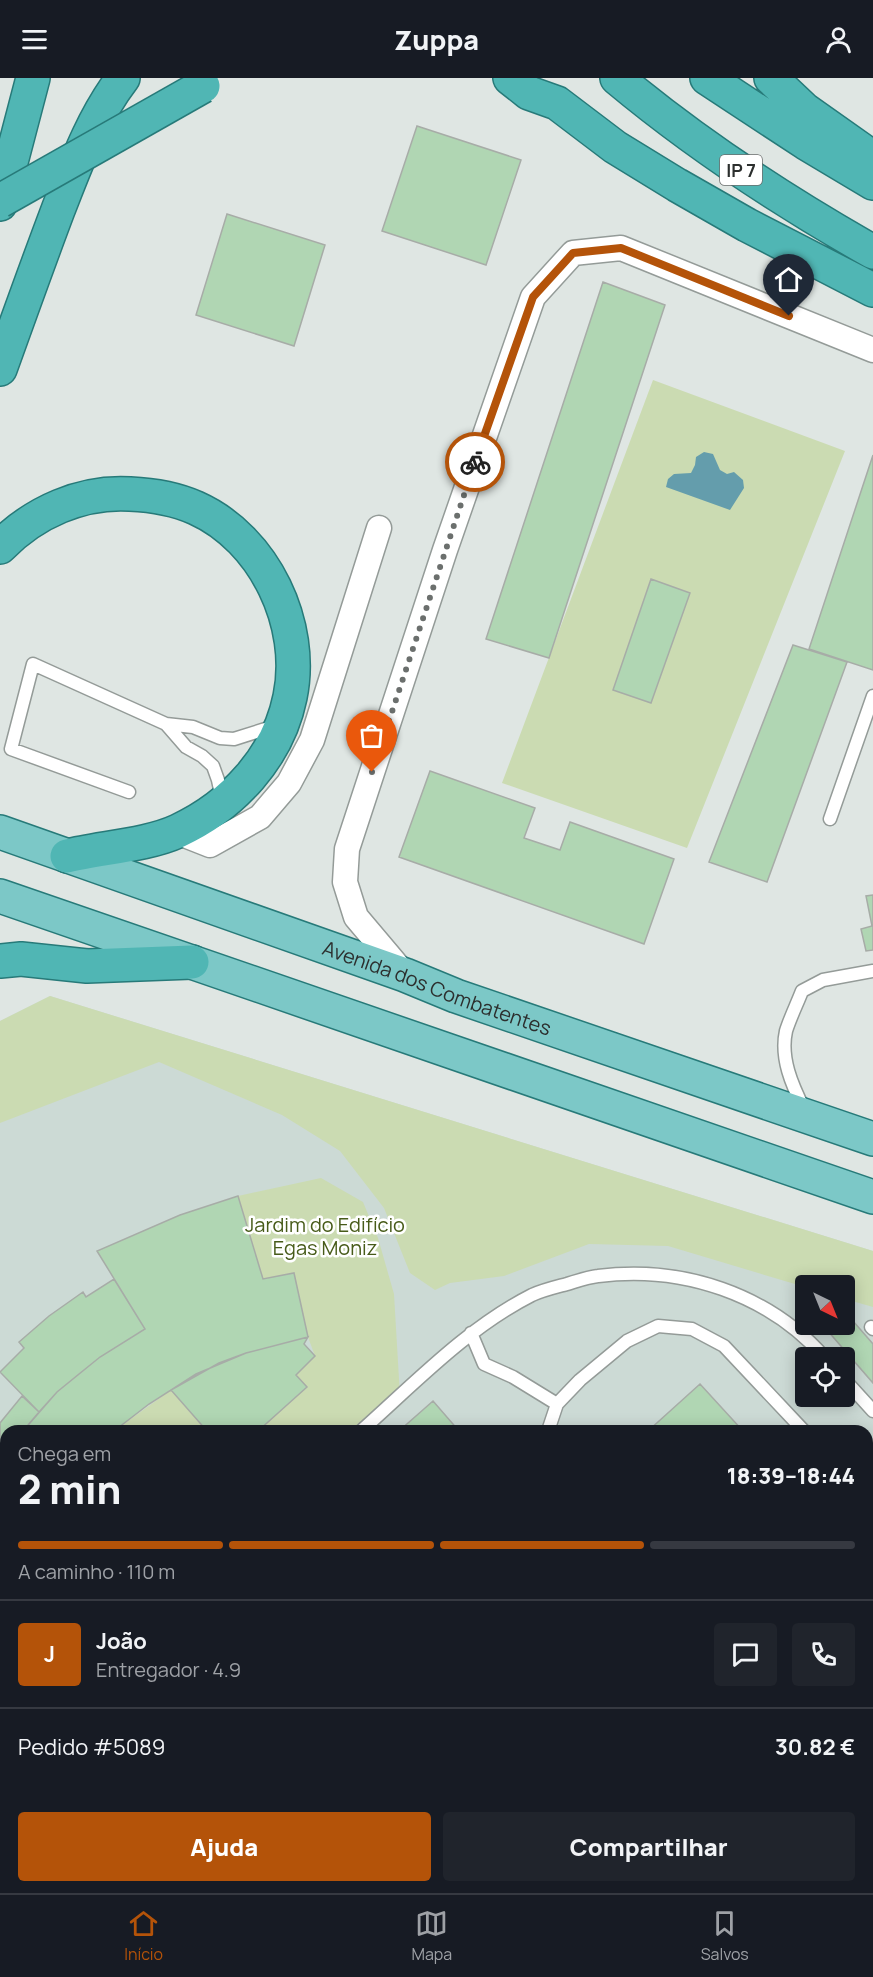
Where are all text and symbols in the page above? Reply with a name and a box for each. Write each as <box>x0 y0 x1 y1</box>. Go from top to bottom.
text: Zuppa <box>394 21 479 58</box>
icon: menu <box>18 23 51 56</box>
icon: person <box>822 23 855 56</box>
road number: IP 7 <box>720 155 762 185</box>
pin <box>763 254 814 316</box>
icon: home <box>772 263 805 296</box>
courier <box>445 432 505 492</box>
icon: bike <box>459 446 492 479</box>
pin <box>346 710 397 772</box>
icon: bag <box>355 719 388 752</box>
street label: Avenida dos Combatentes <box>319 934 555 1041</box>
park label: Jardim do Edifício Egas Moniz <box>245 1211 405 1261</box>
north arrow <box>795 1275 855 1335</box>
map controls <box>795 1275 855 1407</box>
button: locate <box>795 1347 855 1407</box>
text: Chega em <box>18 1440 111 1467</box>
text: 18:39–18:44 <box>727 1461 855 1491</box>
text: 2 min <box>18 1462 121 1516</box>
text: A caminho · 110 m <box>18 1558 175 1585</box>
button: chat <box>714 1623 777 1686</box>
button: phone <box>792 1623 855 1686</box>
text: João <box>96 1626 147 1656</box>
text: J <box>44 1639 55 1669</box>
text: Entregador · 4.9 <box>96 1656 241 1683</box>
text: Pedido #5089 <box>18 1732 166 1762</box>
text: 30.82 € <box>775 1732 855 1762</box>
button: Ajuda <box>18 1812 431 1881</box>
button: Compartilhar <box>443 1812 855 1881</box>
tab: Início <box>124 1907 163 1965</box>
tab: Mapa <box>412 1907 452 1965</box>
tab: Salvos <box>701 1907 749 1965</box>

